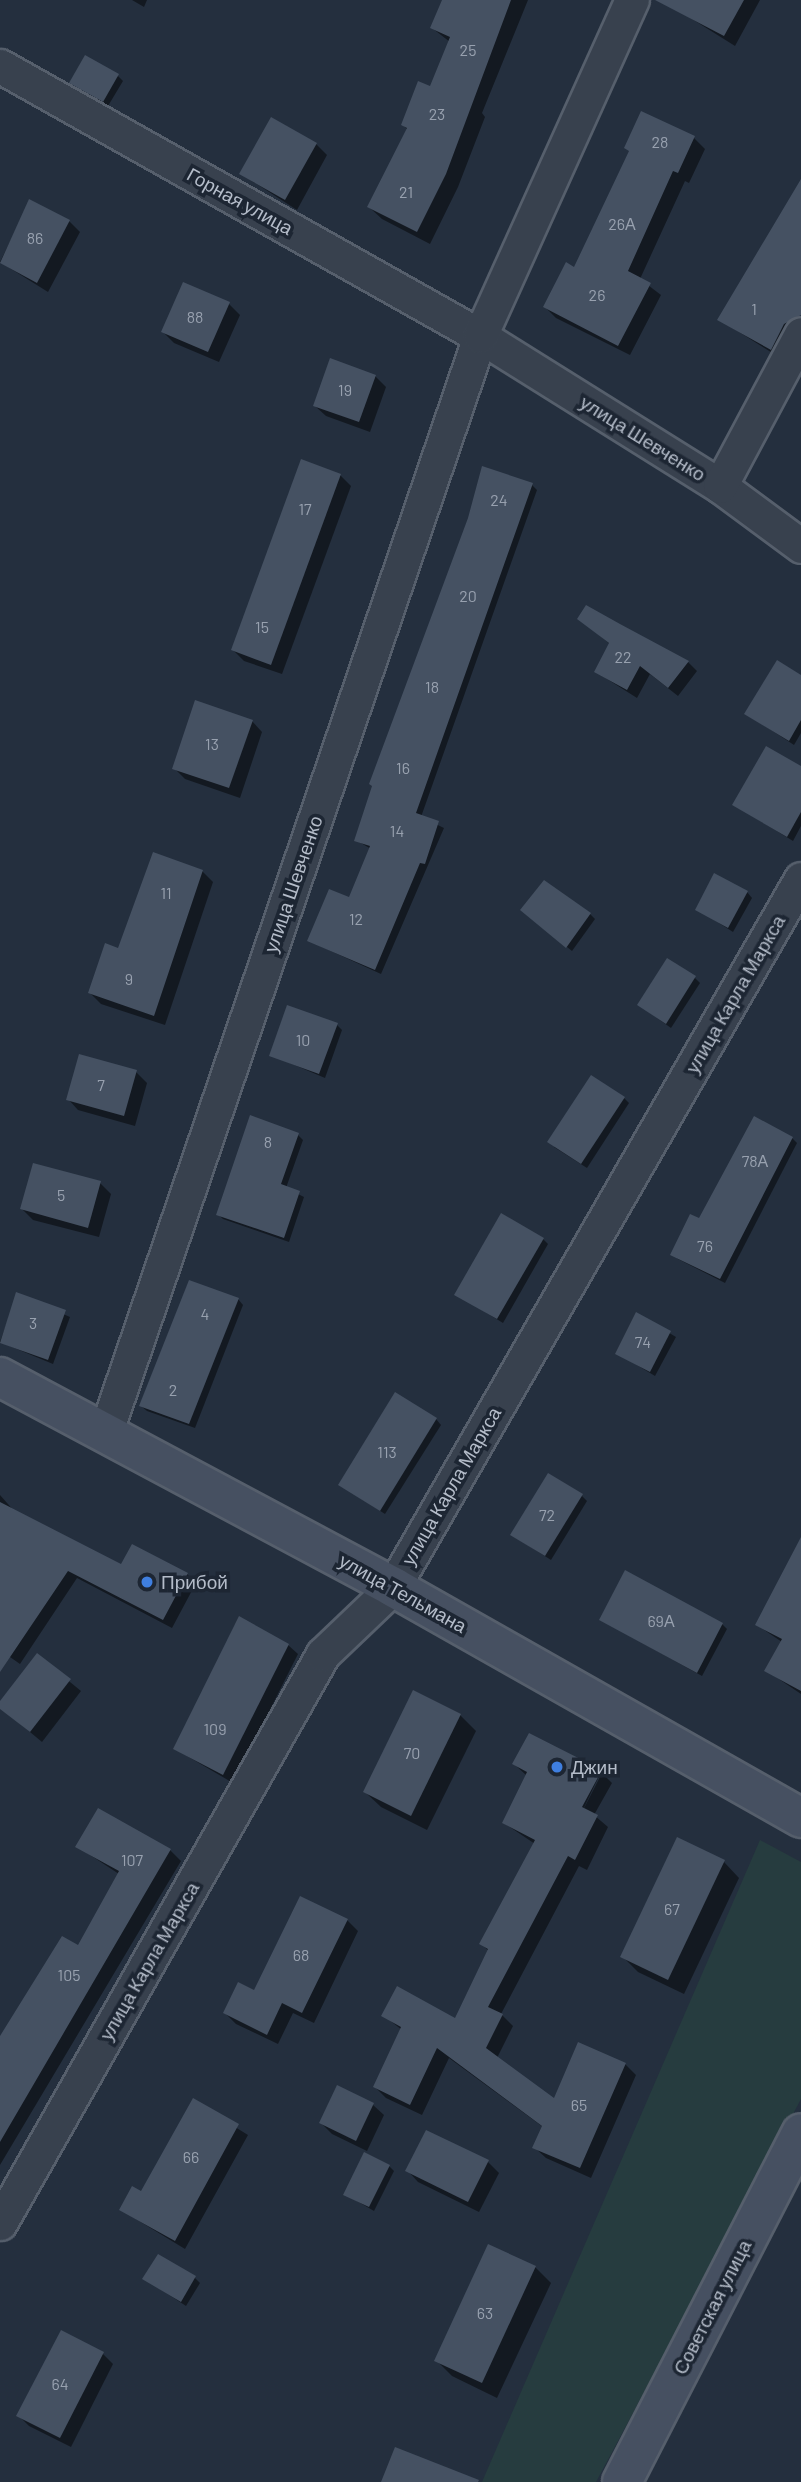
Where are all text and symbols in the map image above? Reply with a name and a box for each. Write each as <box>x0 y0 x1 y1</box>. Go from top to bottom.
house number: 25 <box>460 40 476 60</box>
house number: 23 <box>429 104 445 124</box>
house number: 28 <box>652 132 668 152</box>
street label: Горная улица <box>183 163 297 239</box>
house number: 21 <box>399 182 413 202</box>
house number: 26А <box>608 214 636 234</box>
house number: 86 <box>27 228 43 248</box>
house number: 26 <box>589 285 605 305</box>
house number: 1 <box>751 299 757 319</box>
house number: 88 <box>187 307 203 327</box>
house number: 19 <box>338 380 352 400</box>
street label: улица Шевченко <box>576 390 710 486</box>
house number: 24 <box>490 490 508 510</box>
house number: 17 <box>298 499 312 519</box>
house number: 20 <box>459 586 477 606</box>
house number: 15 <box>255 617 269 637</box>
house number: 22 <box>614 647 632 667</box>
house number: 18 <box>425 677 439 697</box>
house number: 13 <box>205 734 219 754</box>
house number: 16 <box>396 758 410 778</box>
street label: улица Шевченко <box>259 813 327 955</box>
house number: 14 <box>390 821 404 841</box>
house number: 11 <box>160 883 172 903</box>
house number: 12 <box>349 909 363 929</box>
street label: улица Карла Маркса <box>680 911 790 1077</box>
house number: 9 <box>125 969 133 989</box>
house number: 10 <box>296 1030 310 1050</box>
house number: 7 <box>97 1075 105 1095</box>
house number: 8 <box>264 1132 272 1152</box>
house number: 78А <box>742 1151 768 1171</box>
house number: 5 <box>57 1185 65 1205</box>
house number: 76 <box>697 1236 713 1256</box>
house number: 4 <box>201 1304 209 1324</box>
house number: 3 <box>29 1313 37 1333</box>
house number: 74 <box>635 1332 651 1352</box>
house number: 2 <box>169 1380 177 1400</box>
street label: улица Карла Маркса <box>396 1403 506 1569</box>
house number: 113 <box>377 1442 397 1462</box>
house number: 72 <box>539 1505 555 1525</box>
street label: улица Тельмана <box>335 1549 471 1637</box>
place label: Прибой <box>161 1571 228 1593</box>
marker: Прибой <box>139 1574 155 1590</box>
house number: 69А <box>647 1611 675 1631</box>
house number: 109 <box>204 1719 226 1739</box>
house number: 70 <box>404 1743 420 1763</box>
place label: Джин <box>571 1756 618 1778</box>
marker: Джин <box>549 1759 565 1775</box>
house number: 107 <box>121 1850 143 1870</box>
street label: улица Карла Маркса <box>94 1878 204 2044</box>
house number: 67 <box>664 1899 680 1919</box>
house number: 68 <box>293 1945 309 1965</box>
house number: 105 <box>58 1965 80 1985</box>
house number: 65 <box>571 2095 587 2115</box>
house number: 66 <box>183 2147 199 2167</box>
street label: Советская улица <box>668 2236 756 2378</box>
house number: 63 <box>477 2303 493 2323</box>
house number: 64 <box>51 2374 69 2394</box>

